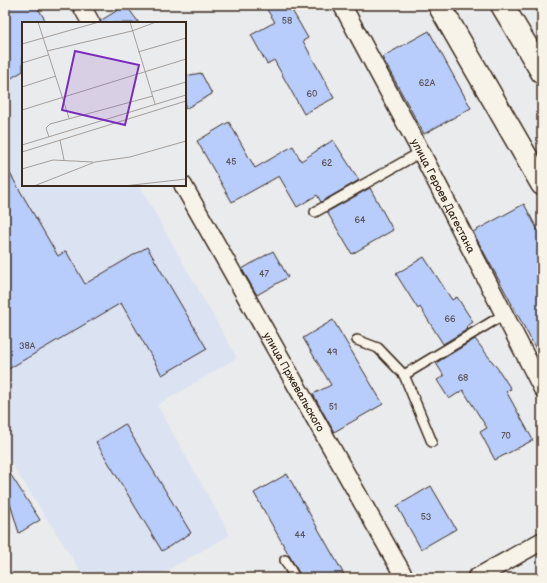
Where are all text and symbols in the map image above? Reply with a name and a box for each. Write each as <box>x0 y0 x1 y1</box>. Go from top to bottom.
house number: 58 <box>282 16 292 27</box>
inset map <box>22 22 186 186</box>
house number: 62А <box>419 78 436 89</box>
house number: 60 <box>307 89 317 100</box>
street label: улица Героев Дагестана <box>408 136 478 256</box>
house number: 45 <box>226 157 236 168</box>
house number: 62 <box>322 158 333 169</box>
house number: 64 <box>355 215 366 226</box>
house number: 47 <box>259 269 270 280</box>
house number: 66 <box>445 314 456 325</box>
street label: улица Пржевальского <box>261 330 328 434</box>
house number: 38А <box>19 341 36 352</box>
house number: 49 <box>327 347 337 358</box>
house number: 68 <box>458 373 468 384</box>
house number: 51 <box>329 402 337 413</box>
house number: 70 <box>501 431 511 442</box>
house number: 53 <box>421 512 432 523</box>
house number: 44 <box>295 530 306 541</box>

